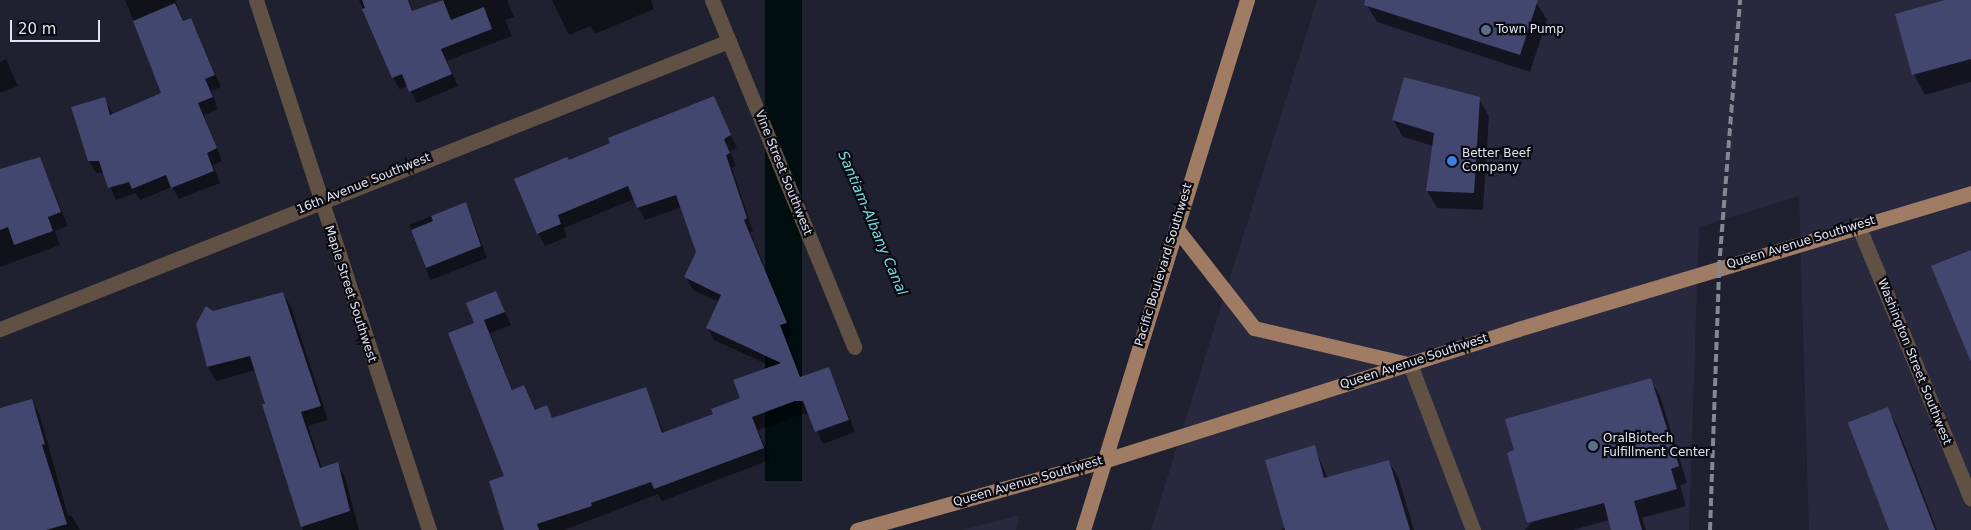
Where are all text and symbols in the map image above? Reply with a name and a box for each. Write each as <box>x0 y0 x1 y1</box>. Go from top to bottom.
scale bar <box>12 10 102 42</box>
text: 20 m <box>18 20 56 38</box>
place label: Town Pump <box>1496 23 1564 37</box>
marker: Town Pump <box>1480 24 1492 36</box>
street label: Vine Street Southwest <box>751 108 815 238</box>
place label: Better Beef Company <box>1462 147 1530 175</box>
water label: Santiam-Albany Canal <box>835 148 911 298</box>
street label: 16th Avenue Southwest <box>295 151 433 217</box>
marker: Better Beef Company <box>1446 155 1458 167</box>
street label: Pacific Boulevard Southwest <box>1132 182 1196 348</box>
street label: Queen Avenue Southwest <box>1725 214 1877 272</box>
street label: Maple Street Southwest <box>321 224 379 364</box>
street label: Washington Street Southwest <box>1874 277 1954 447</box>
street label: Queen Avenue Southwest <box>1338 331 1490 393</box>
place label: OralBiotech Fulfillment Center <box>1603 432 1710 460</box>
marker: OralBiotech Fulfillment Center <box>1587 440 1599 452</box>
street label: Queen Avenue Southwest <box>952 454 1104 510</box>

